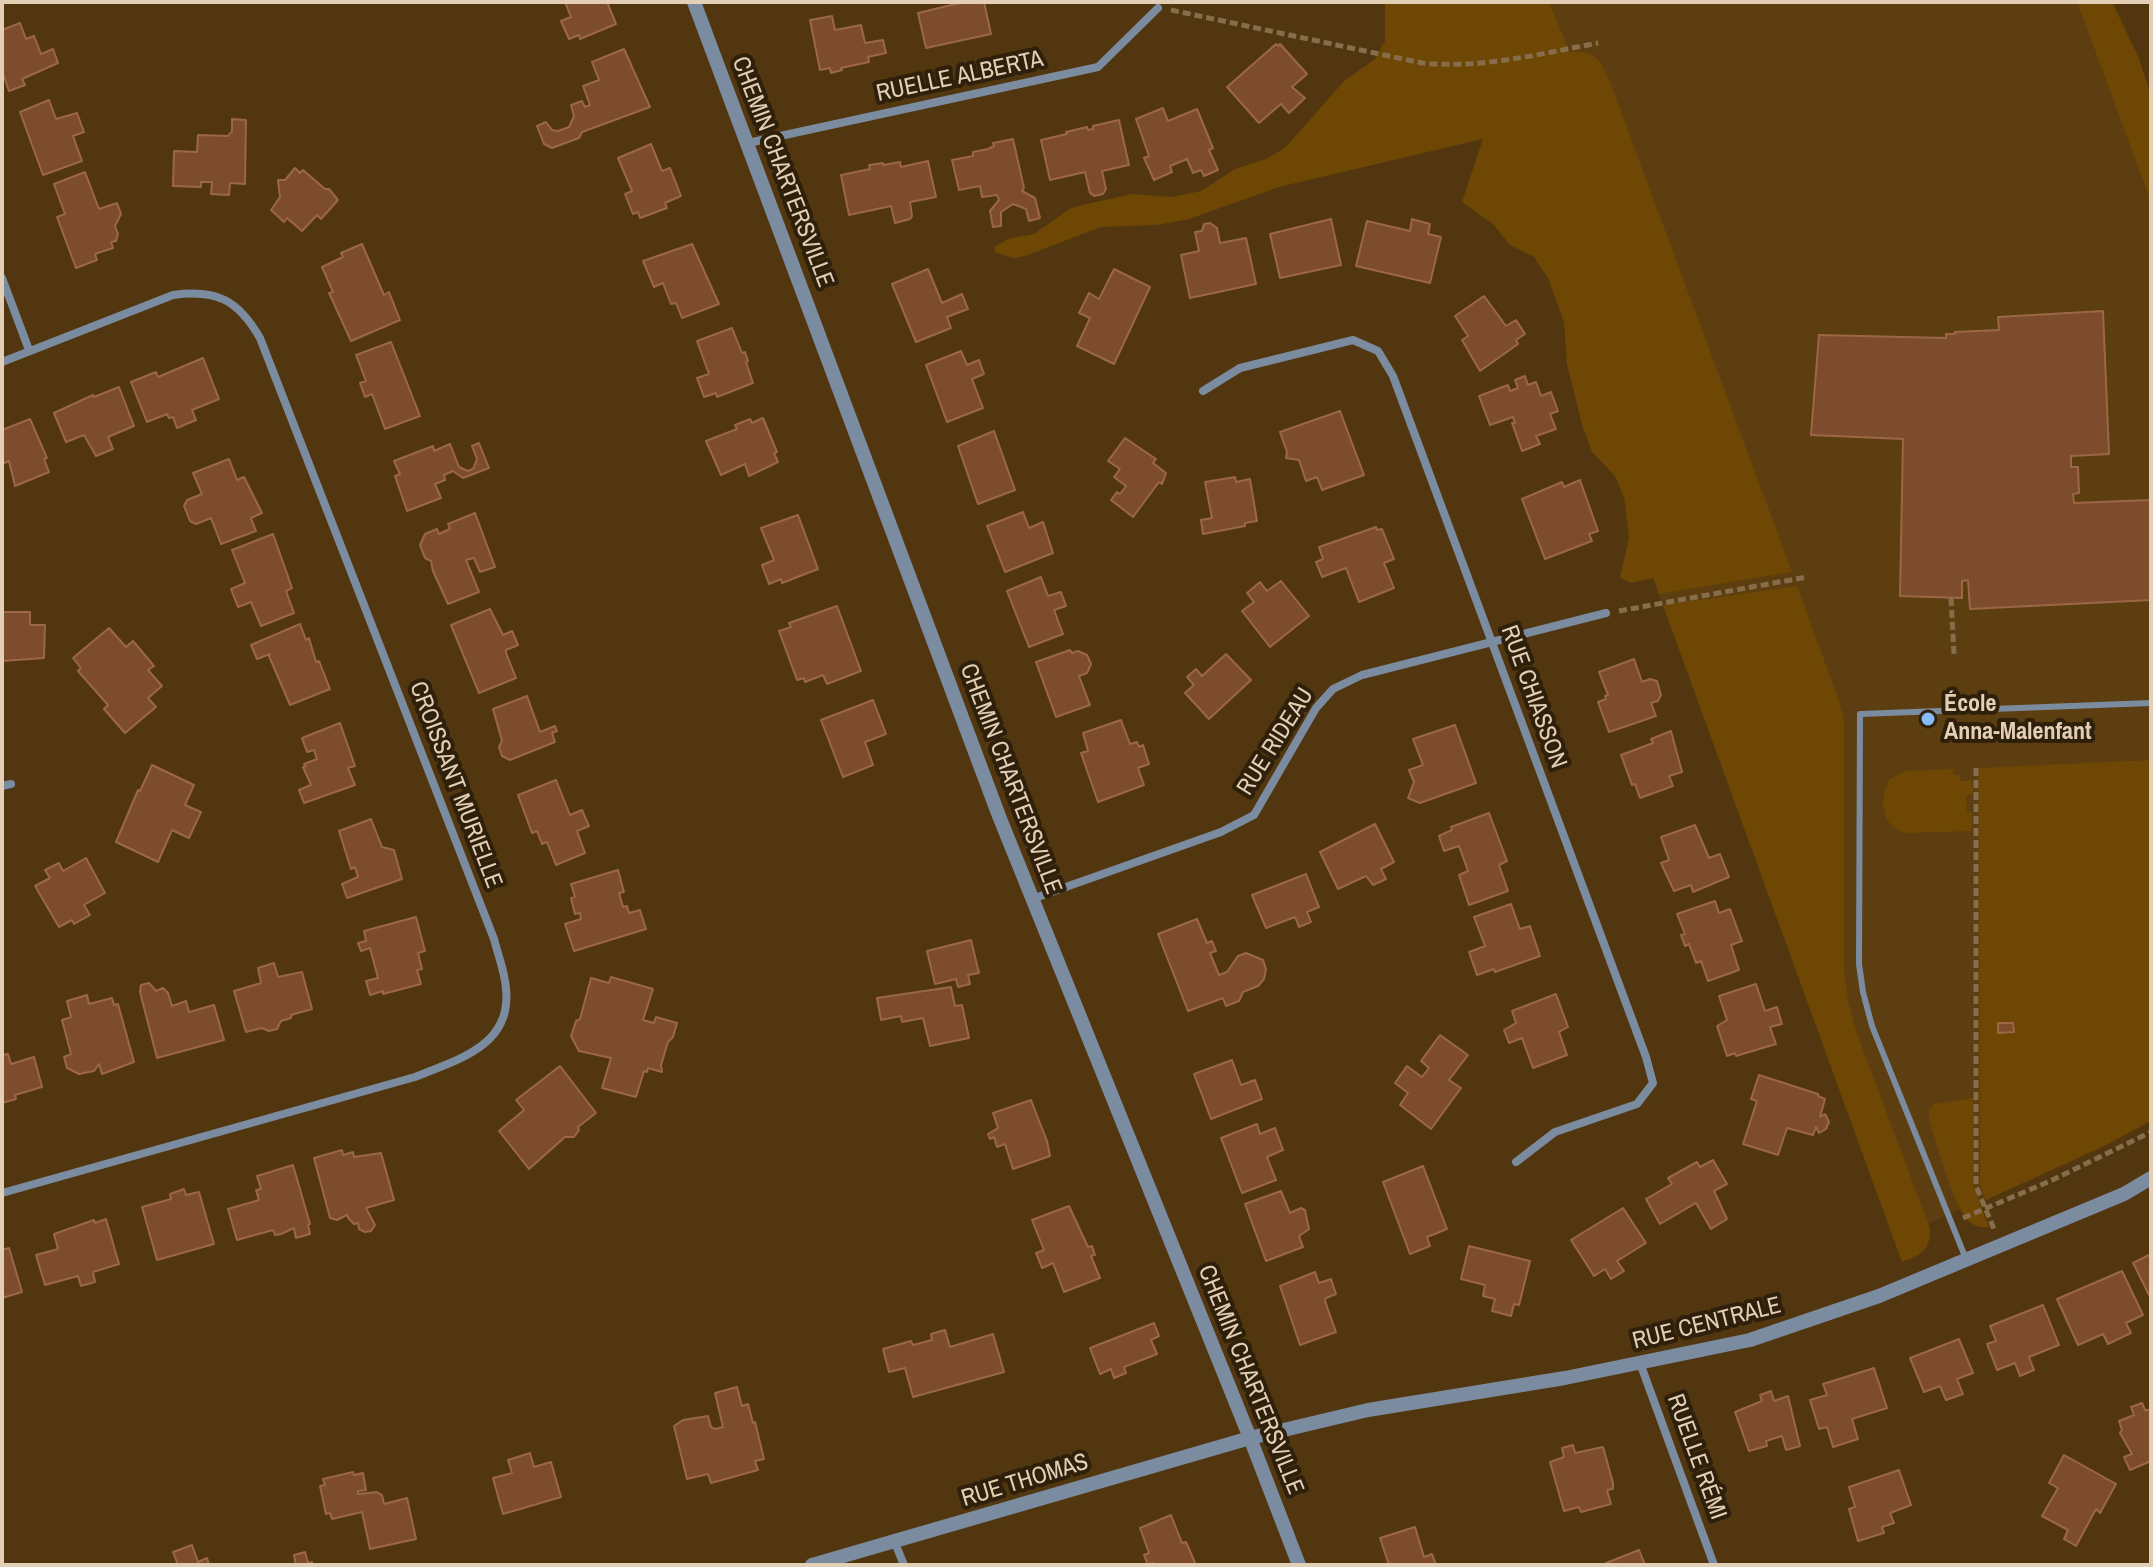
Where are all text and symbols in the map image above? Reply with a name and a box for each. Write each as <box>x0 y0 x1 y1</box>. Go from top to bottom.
street label: RUELLE ALBERTA <box>874 45 1046 109</box>
street label: CHEMIN CHARTERSVILLE <box>725 53 839 291</box>
street label: RUE CHIASSON <box>1494 622 1572 772</box>
street label: CHEMIN CHARTERSVILLE <box>953 660 1067 898</box>
street label: CROISSANT MURIELLE <box>402 678 508 892</box>
street label: RUE RIDEAU <box>1232 683 1320 801</box>
place label: École Anna-Malenfant <box>1944 691 2092 747</box>
marker: École Anna-Malenfant <box>1919 710 1937 728</box>
street label: CHEMIN CHARTERSVILLE <box>1191 1261 1309 1499</box>
street label: RUE CENTRALE <box>1630 1292 1784 1356</box>
street label: RUELLE RÉMI <box>1660 1390 1732 1524</box>
street label: RUE THOMAS <box>958 1448 1092 1514</box>

